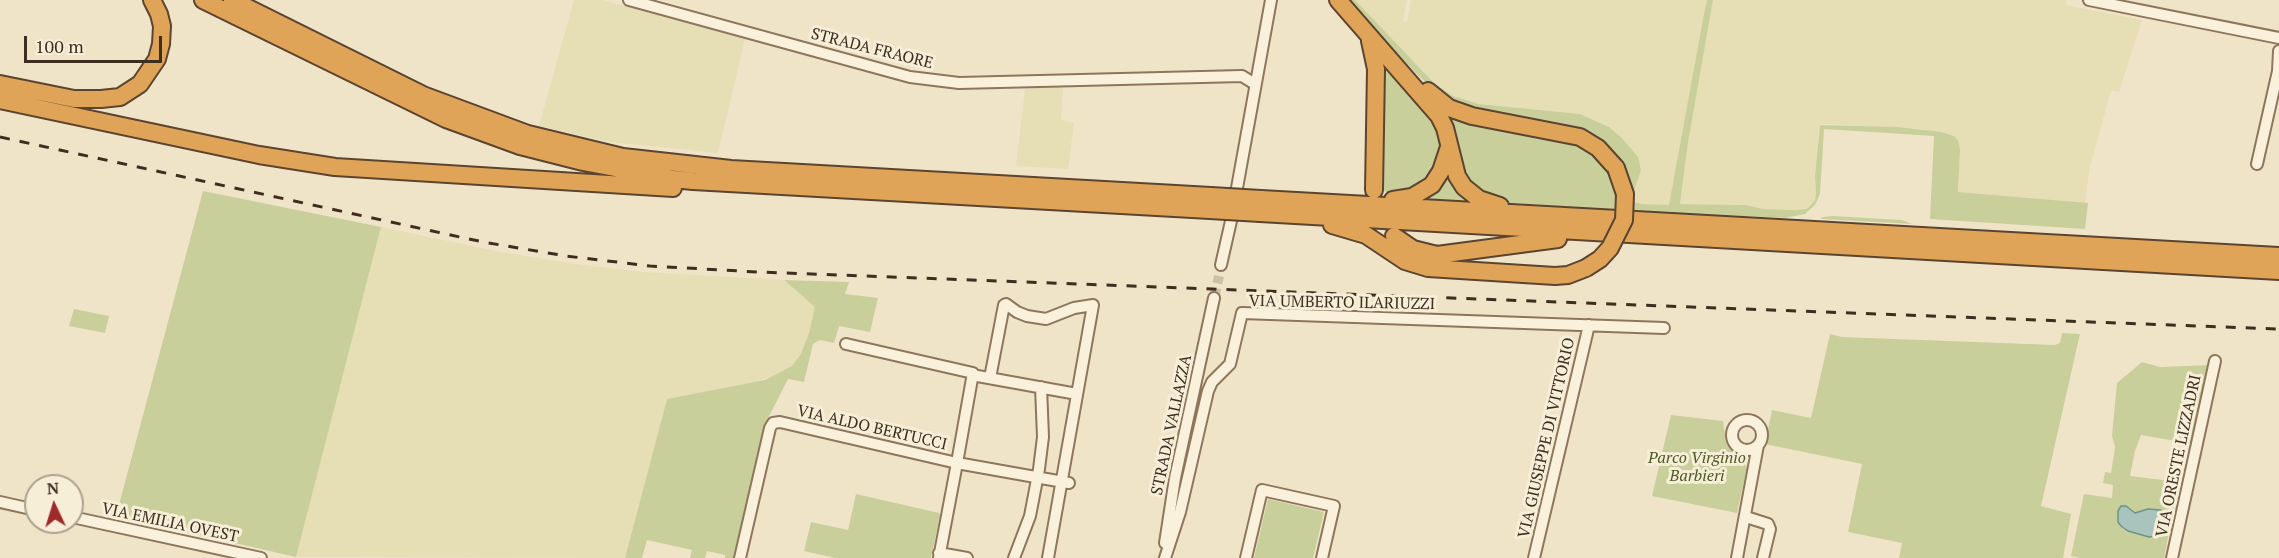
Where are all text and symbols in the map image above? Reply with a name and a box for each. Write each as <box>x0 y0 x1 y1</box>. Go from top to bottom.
scale bar <box>27 24 165 62</box>
street label: STRADA FRAORE <box>809 25 935 73</box>
text: 100 m <box>35 34 84 58</box>
street label: VIA UMBERTO ILARIUZZI <box>1249 292 1435 314</box>
street label: VIA GIUSEPPE DI VITTORIO <box>1515 336 1579 540</box>
street label: STRADA VALLAZZA <box>1148 353 1196 497</box>
street label: VIA ORESTE LIZZADRI <box>2152 373 2206 539</box>
street label: VIA ALDO BERTUCCI <box>795 401 949 455</box>
park label: Parco Virginio Barbieri <box>1648 448 1746 486</box>
north arrow <box>24 474 84 534</box>
text: N <box>46 477 60 499</box>
street label: VIA EMILIA OVEST <box>100 499 240 547</box>

